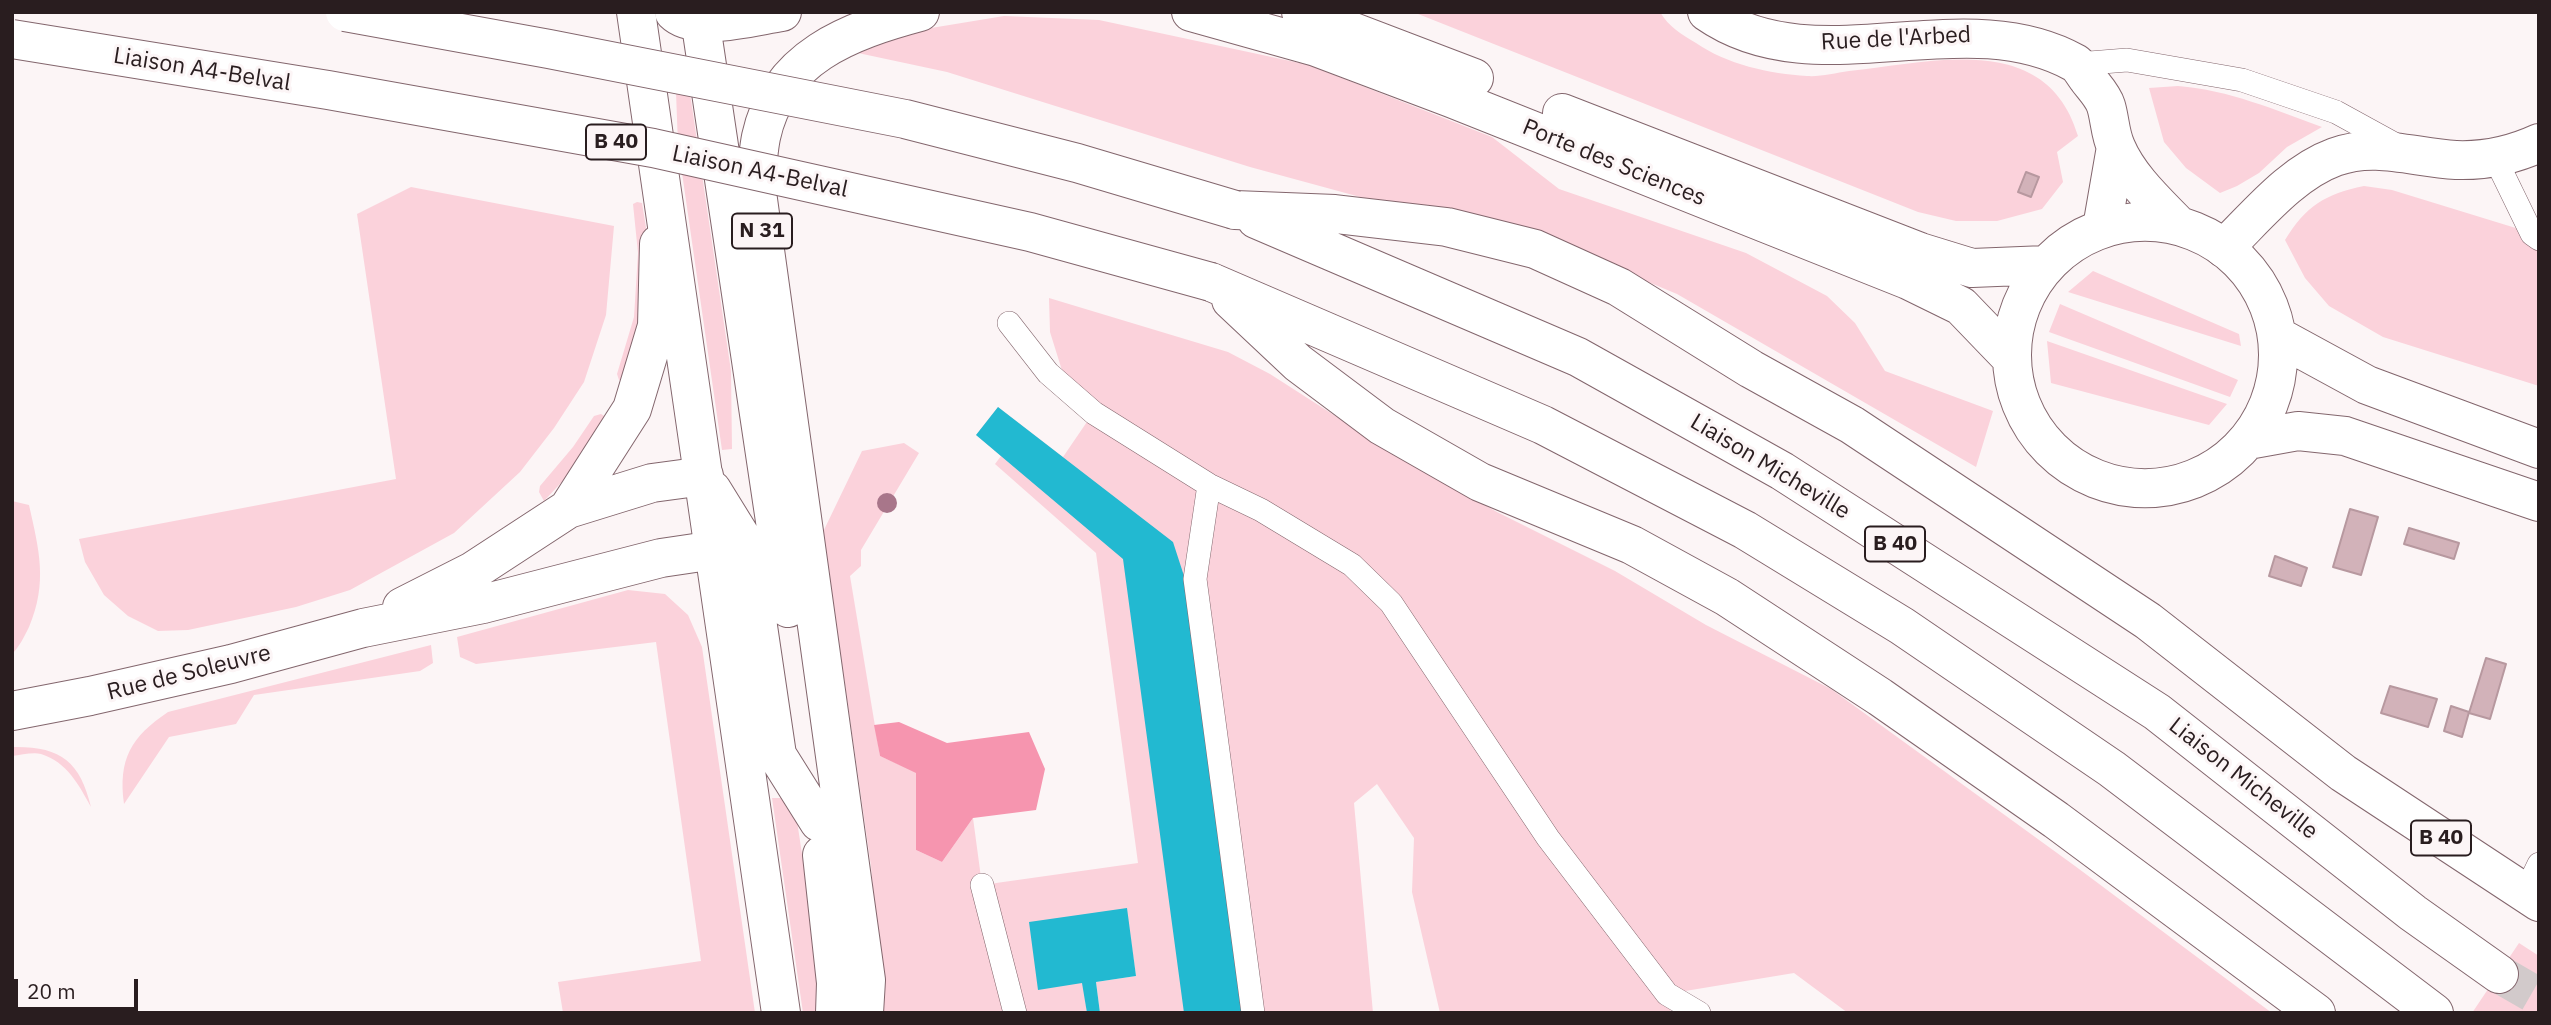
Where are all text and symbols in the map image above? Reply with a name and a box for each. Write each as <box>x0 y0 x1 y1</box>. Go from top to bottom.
street label: Rue de l'Arbed <box>1820 21 1972 57</box>
street label: Liaison A4-Belval <box>111 42 293 98</box>
street label: Porte des Sciences <box>1518 114 1710 212</box>
road number: B 40 <box>586 124 646 160</box>
street label: Liaison A4-Belval <box>670 140 850 204</box>
road number: N 31 <box>732 214 792 248</box>
street label: Liaison Micheville <box>1685 408 1855 526</box>
road number: B 40 <box>1865 526 1925 562</box>
street label: Rue de Soleuvre <box>104 639 274 707</box>
street label: Liaison Micheville <box>2163 712 2323 846</box>
road number: B 40 <box>2411 820 2471 856</box>
scale bar <box>18 965 142 1009</box>
text: 20 m <box>27 977 76 1005</box>

